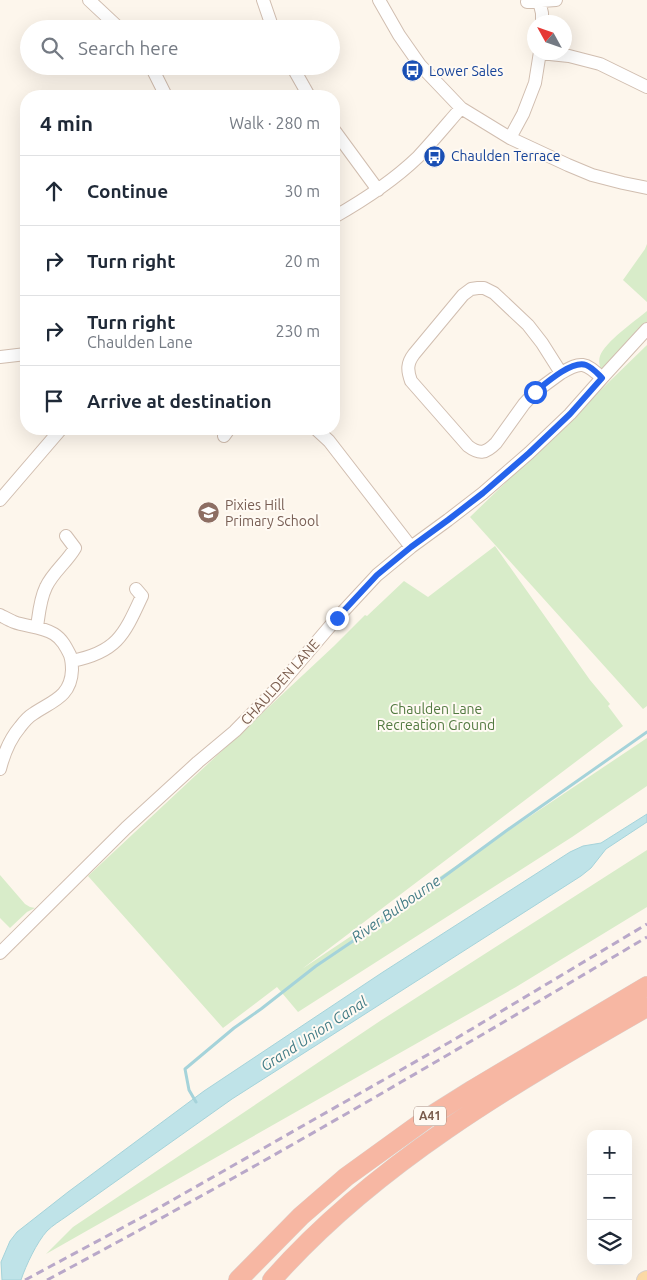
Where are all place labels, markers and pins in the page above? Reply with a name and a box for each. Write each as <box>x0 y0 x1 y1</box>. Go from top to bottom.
bus stop icon: Lower Sales <box>401 59 425 83</box>
place label: Lower Sales <box>429 63 503 79</box>
bus stop icon: Chaulden Terrace <box>423 144 447 168</box>
place label: Chaulden Terrace <box>451 148 560 164</box>
place label: Pixies Hill Primary School <box>225 497 319 529</box>
school or university icon: Pixies Hill Primary School <box>197 501 221 525</box>

